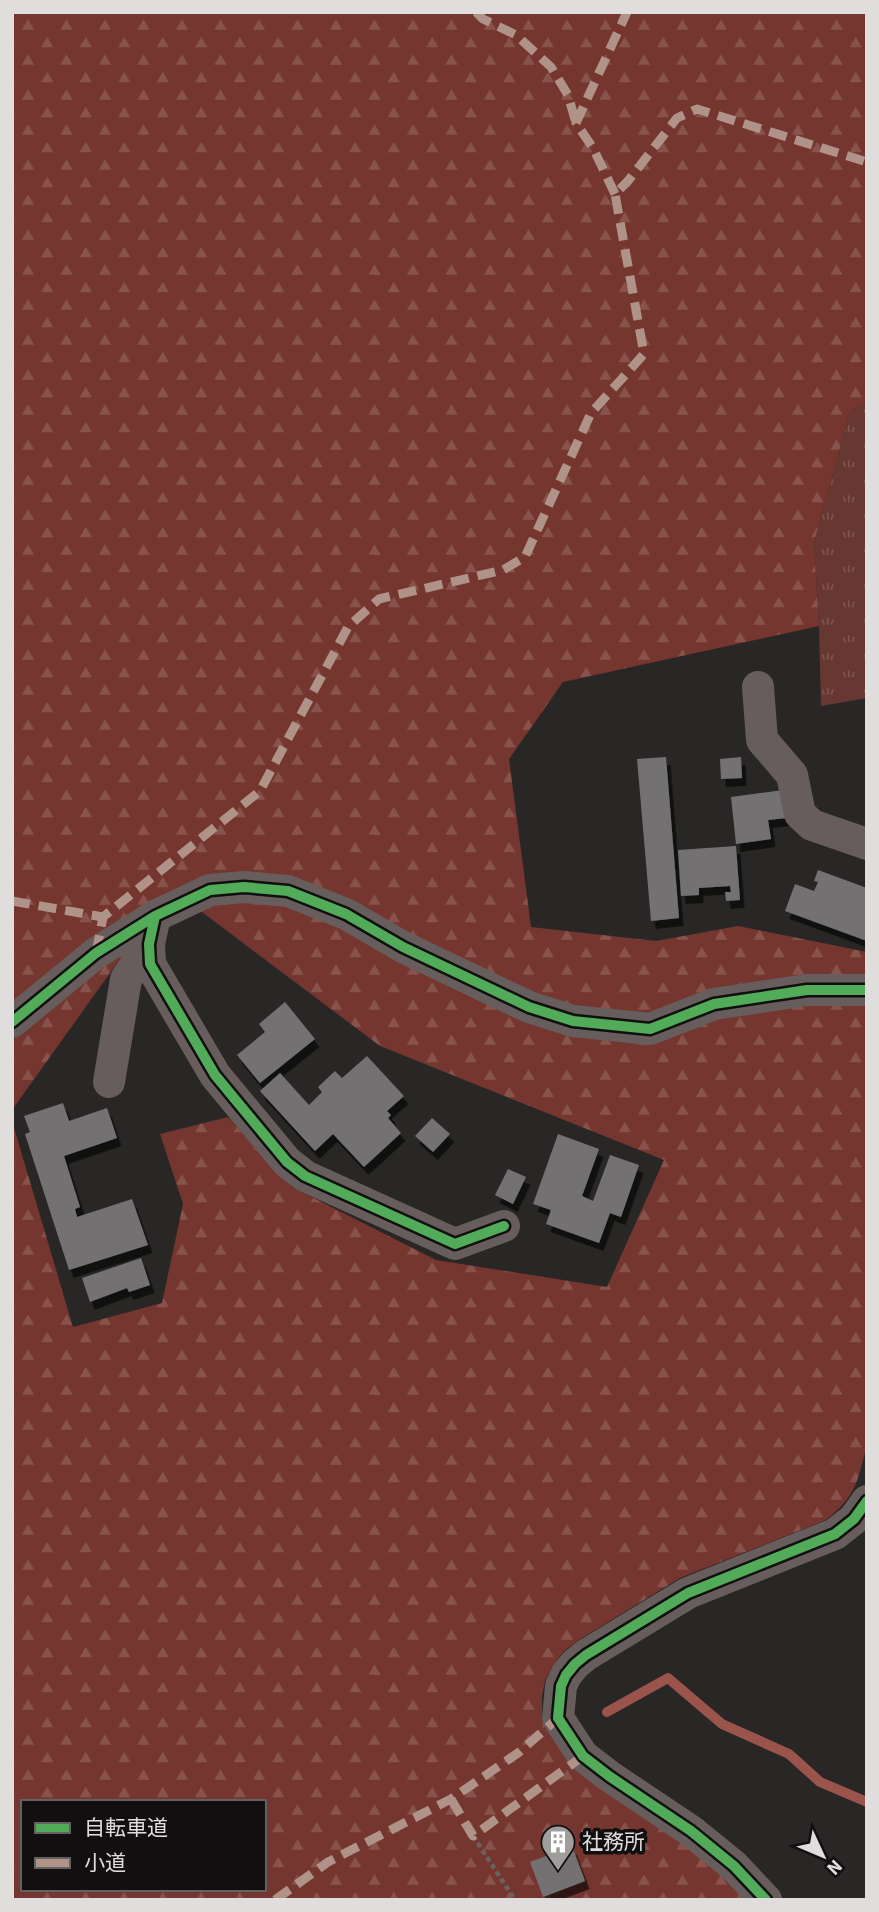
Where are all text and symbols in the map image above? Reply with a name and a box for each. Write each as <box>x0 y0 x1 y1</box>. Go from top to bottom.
legend <box>21 1800 266 1891</box>
text: 自転車道 <box>84 1813 168 1843</box>
north arrow <box>788 1821 858 1891</box>
building icon: 社務所 <box>539 1823 577 1872</box>
place label: 社務所 <box>582 1827 645 1857</box>
text: 小道 <box>84 1848 126 1878</box>
text: N <box>820 1853 848 1881</box>

